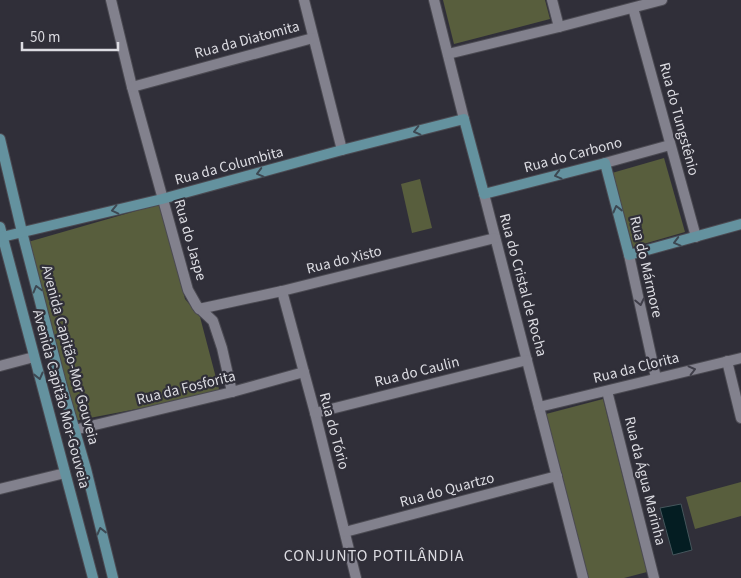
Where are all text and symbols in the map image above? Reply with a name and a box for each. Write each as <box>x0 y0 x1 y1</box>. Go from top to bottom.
street label: Rua da Diatomita <box>192 16 302 64</box>
scale bar <box>22 20 119 52</box>
text: 50 m <box>30 27 60 48</box>
street label: Rua do Tungstênio <box>654 60 704 178</box>
one-way arrow <box>413 125 422 136</box>
street label: Rua do Carbono <box>522 132 624 178</box>
street label: Rua da Columbita <box>172 141 286 191</box>
one-way arrow <box>256 167 265 177</box>
one-way arrow <box>554 169 563 180</box>
street label: Rua do Jaspe <box>168 197 212 283</box>
one-way arrow <box>111 204 120 215</box>
one-way arrow <box>612 204 623 213</box>
street label: Rua do Cristal de Rocha <box>494 211 552 359</box>
street label: Rua do Mármore <box>624 214 668 320</box>
one-way arrow <box>673 236 682 247</box>
street label: Rua do Xisto <box>304 240 384 280</box>
street label: Avenida Capitão-Mor Gouveia <box>36 263 104 447</box>
one-way arrow <box>33 285 43 294</box>
one-way arrow <box>634 298 644 307</box>
street label: Avenida Capitão Mor-Gouveia <box>27 307 95 491</box>
street label: Rua da Clorita <box>591 347 681 389</box>
street label: Rua do Caulin <box>372 351 462 393</box>
one-way arrow <box>687 365 696 376</box>
street label: Rua da Fosforita <box>134 366 238 410</box>
one-way arrow <box>33 371 44 380</box>
street label: Rua do Tório <box>314 390 354 472</box>
street label: Rua da Água Marinha <box>619 414 671 548</box>
street label: Rua do Quartzo <box>397 467 497 513</box>
one-way arrow <box>96 526 107 535</box>
district label: CONJUNTO POTILÂNDIA <box>284 545 464 567</box>

